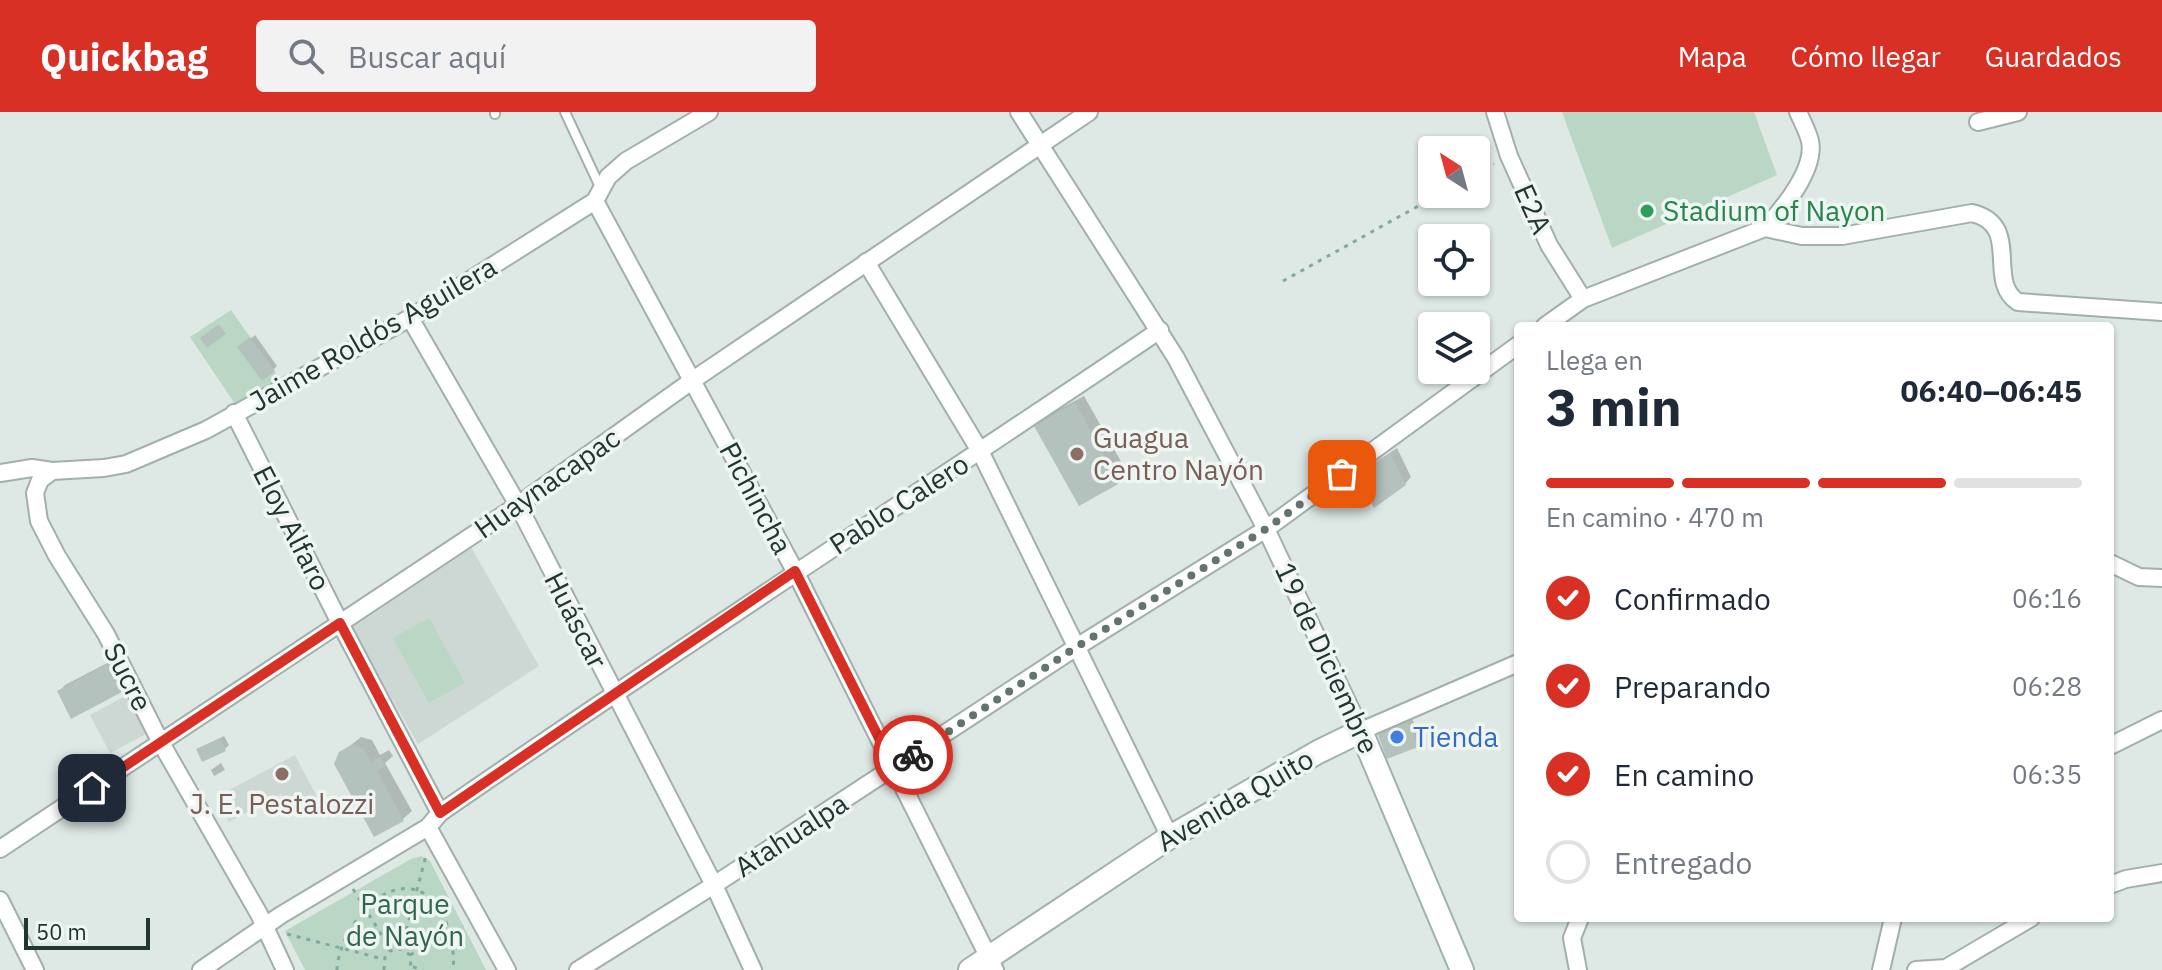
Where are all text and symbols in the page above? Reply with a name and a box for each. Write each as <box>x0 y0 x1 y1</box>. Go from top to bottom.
search box <box>256 20 816 92</box>
text: Quickbag <box>40 32 208 81</box>
icon: search <box>284 34 328 78</box>
text: Buscar aquí <box>348 37 506 76</box>
text: Mapa <box>1678 38 1747 75</box>
text: Cómo llegar <box>1791 38 1941 75</box>
text: Guardados <box>1985 38 2122 75</box>
north arrow <box>1418 136 1490 208</box>
map controls <box>1418 136 1490 384</box>
street label: E2A <box>1506 178 1561 240</box>
place label: Stadium of Nayon <box>1663 192 1885 229</box>
marker: Stadium of Nayon <box>1638 202 1656 220</box>
button: locate <box>1418 224 1490 296</box>
street label: Jaime Roldós Aguilera <box>243 248 503 419</box>
button: layers <box>1418 312 1490 384</box>
text: Llega en <box>1546 343 1643 377</box>
text: 06:40–06:45 <box>1901 371 2082 410</box>
text: 3 min <box>1546 373 1682 440</box>
street label: Huaynacapac <box>467 419 627 546</box>
place label: Guagua Centro Nayón <box>1093 419 1264 488</box>
street label: Pichincha <box>712 435 801 560</box>
pin <box>1308 440 1376 508</box>
street label: Pablo Calero <box>822 445 975 562</box>
marker: Guagua Centro Nayón <box>1068 445 1086 463</box>
icon: bag <box>1320 452 1364 496</box>
street label: Eloy Alfaro <box>245 459 340 597</box>
text: En camino · 470 m <box>1546 500 1764 534</box>
street label: 19 de Diciembre <box>1267 556 1388 759</box>
street label: Huáscar <box>536 565 616 674</box>
icon: check <box>1546 576 1590 620</box>
text: Confirmado <box>1614 579 1771 618</box>
text: 06:16 <box>2012 581 2082 615</box>
street label: Sucre <box>96 636 161 717</box>
icon: check <box>1546 664 1590 708</box>
text: Preparando <box>1614 667 1771 706</box>
text: 06:28 <box>2012 669 2082 703</box>
courier <box>873 715 953 795</box>
place label: Tienda <box>1413 718 1499 755</box>
marker: Tienda <box>1388 728 1406 746</box>
icon: bike <box>891 733 935 777</box>
street label: Avenida Quito <box>1150 740 1320 859</box>
icon: check <box>1546 752 1590 796</box>
pin <box>58 754 126 822</box>
text: En camino <box>1614 755 1754 794</box>
text: 06:35 <box>2012 757 2082 791</box>
marker: J. E. Pestalozzi <box>273 765 291 783</box>
icon: home <box>70 766 114 810</box>
street label: Atahualpa <box>727 784 855 885</box>
place label: J. E. Pestalozzi <box>190 785 374 822</box>
text: Entregado <box>1614 843 1752 882</box>
park label: Parque de Nayón <box>346 885 464 954</box>
scale bar <box>24 914 150 950</box>
text: 50 m <box>36 917 87 946</box>

